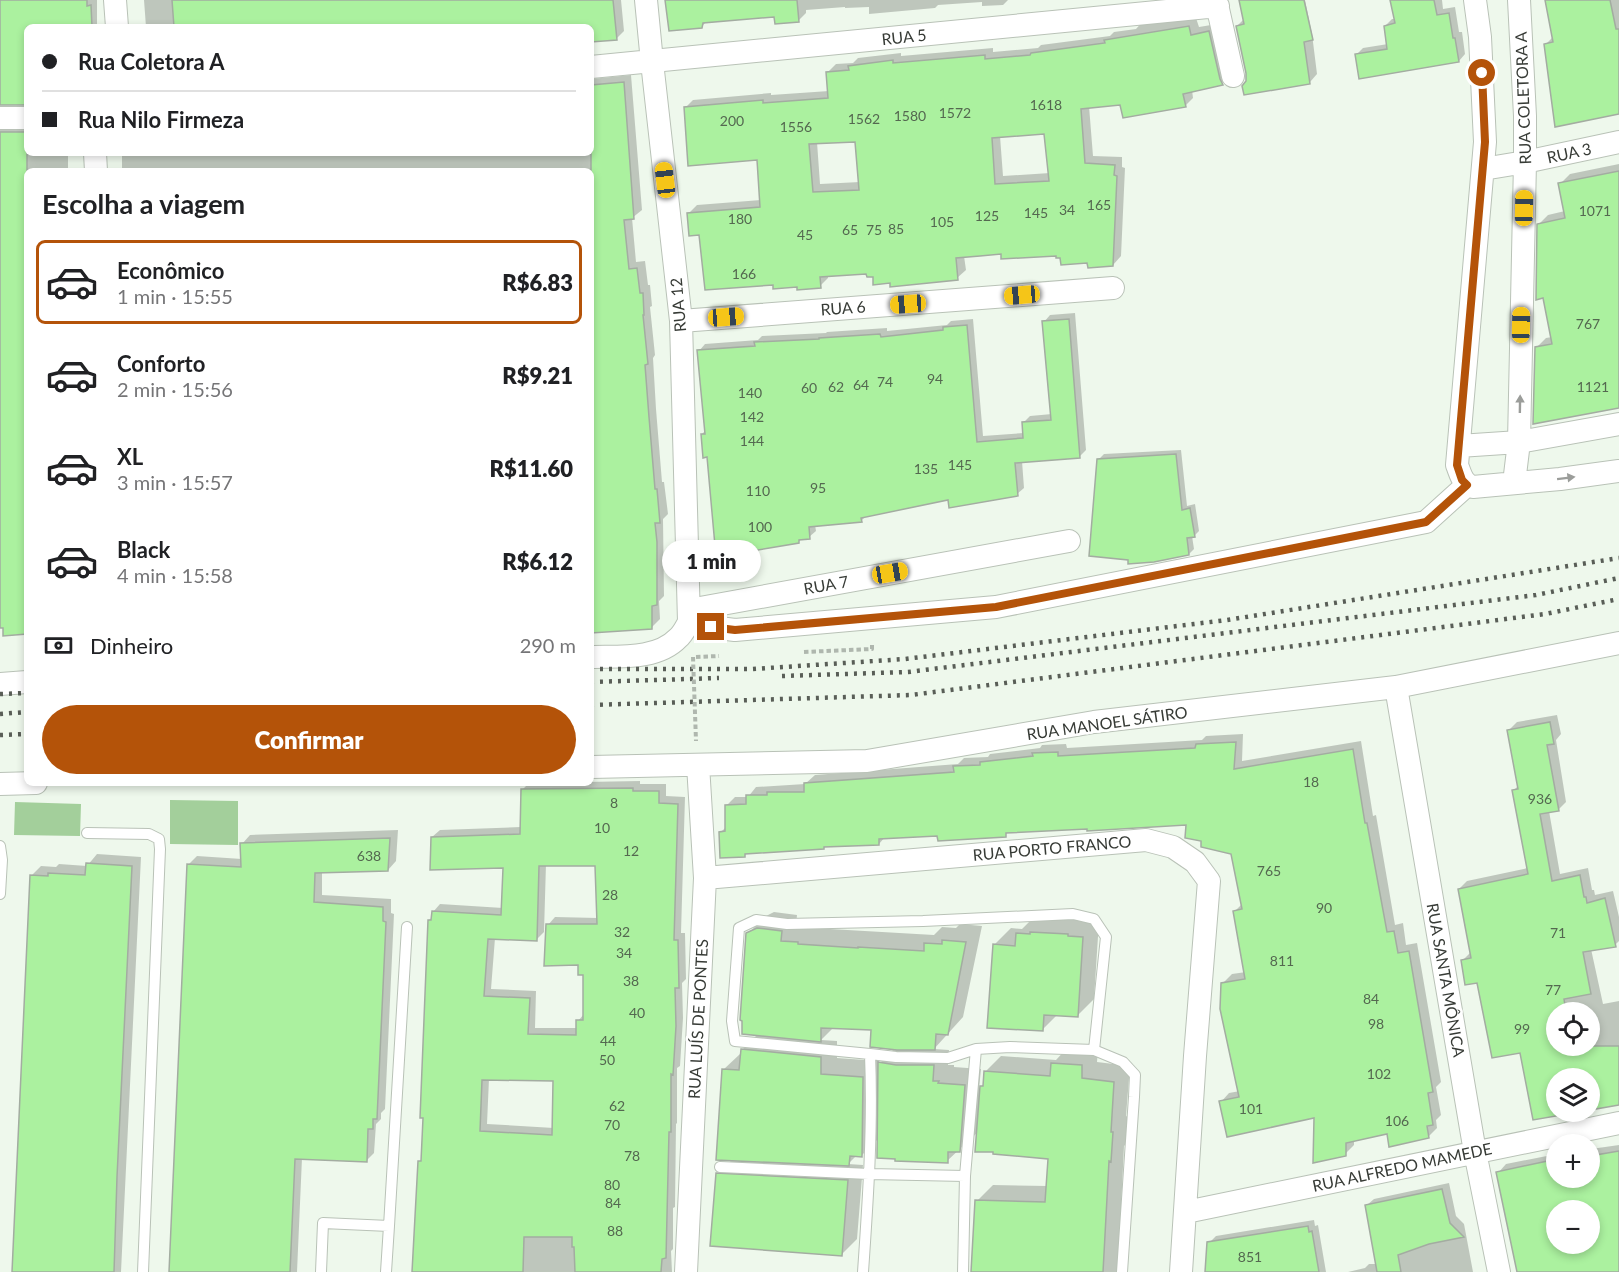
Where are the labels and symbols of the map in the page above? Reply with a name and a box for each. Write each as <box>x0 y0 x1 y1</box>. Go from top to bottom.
street label: RUA 5 <box>881 25 927 48</box>
street label: RUA COLETORA A <box>1511 31 1534 165</box>
route start <box>1468 59 1495 86</box>
house number: 1618 <box>1030 96 1062 113</box>
house number: 1572 <box>939 104 971 121</box>
house number: 1580 <box>894 107 926 124</box>
house number: 1562 <box>848 110 880 127</box>
house number: 200 <box>720 112 744 129</box>
house number: 1556 <box>780 118 812 135</box>
street label: RUA 3 <box>1545 139 1593 166</box>
car <box>654 161 676 199</box>
car <box>1515 190 1533 226</box>
house number: 165 <box>1087 196 1111 213</box>
house number: 34 <box>1059 201 1075 218</box>
house number: 1071 <box>1579 202 1611 219</box>
house number: 145 <box>1024 204 1048 221</box>
house number: 125 <box>975 207 999 224</box>
house number: 180 <box>728 210 752 227</box>
house number: 105 <box>930 213 954 230</box>
house number: 85 <box>888 220 904 237</box>
house number: 65 <box>842 221 858 238</box>
house number: 75 <box>866 221 882 238</box>
house number: 45 <box>797 226 813 243</box>
house number: 166 <box>732 265 756 282</box>
street label: RUA 12 <box>666 277 689 333</box>
car <box>1003 284 1041 306</box>
car <box>889 294 927 314</box>
street label: RUA 6 <box>820 296 866 319</box>
car <box>707 307 745 327</box>
car <box>1512 307 1530 343</box>
house number: 767 <box>1576 315 1600 332</box>
house number: 94 <box>927 370 943 387</box>
house number: 74 <box>877 373 893 390</box>
house number: 64 <box>853 376 869 393</box>
house number: 62 <box>828 378 844 395</box>
house number: 1121 <box>1577 378 1609 395</box>
house number: 60 <box>801 379 817 396</box>
house number: 140 <box>738 384 762 401</box>
one-way arrow <box>1515 395 1524 414</box>
house number: 142 <box>740 408 764 425</box>
house number: 144 <box>740 432 764 449</box>
house number: 145 <box>948 456 972 473</box>
house number: 135 <box>914 460 938 477</box>
one-way arrow <box>1557 474 1576 483</box>
house number: 95 <box>810 479 826 496</box>
house number: 110 <box>746 482 770 499</box>
house number: 100 <box>748 518 772 535</box>
callout: 1 min <box>662 540 760 582</box>
car <box>871 561 909 585</box>
street label: RUA 7 <box>802 571 850 598</box>
route end <box>697 613 724 640</box>
street label: RUA MANOEL SÁTIRO <box>1025 702 1189 743</box>
house number: 18 <box>1303 773 1319 790</box>
house number: 936 <box>1528 790 1552 807</box>
house number: 8 <box>610 794 618 811</box>
house number: 10 <box>594 819 610 836</box>
street label: RUA PORTO FRANCO <box>972 831 1132 864</box>
house number: 12 <box>623 842 639 859</box>
house number: 638 <box>357 847 381 864</box>
house number: 765 <box>1257 862 1281 879</box>
house number: 28 <box>602 886 618 903</box>
house number: 90 <box>1316 899 1332 916</box>
street label: RUA SANTA MÔNICA <box>1424 901 1469 1059</box>
house number: 32 <box>614 923 630 940</box>
house number: 71 <box>1550 924 1566 941</box>
street label: RUA LUÍS DE PONTES <box>684 938 711 1099</box>
house number: 34 <box>616 944 632 961</box>
house number: 811 <box>1270 952 1294 969</box>
house number: 38 <box>623 972 639 989</box>
house number: 77 <box>1545 981 1561 998</box>
house number: 84 <box>1363 990 1379 1007</box>
house number: 40 <box>629 1004 645 1021</box>
house number: 98 <box>1368 1015 1384 1032</box>
house number: 99 <box>1514 1020 1530 1037</box>
house number: 44 <box>600 1032 616 1049</box>
house number: 50 <box>599 1051 615 1068</box>
house number: 102 <box>1367 1065 1391 1082</box>
house number: 62 <box>609 1097 625 1114</box>
house number: 101 <box>1239 1100 1263 1117</box>
house number: 106 <box>1385 1112 1409 1129</box>
house number: 70 <box>604 1116 620 1133</box>
street label: RUA ALFREDO MAMEDE <box>1310 1138 1493 1195</box>
house number: 78 <box>624 1147 640 1164</box>
house number: 80 <box>604 1176 620 1193</box>
house number: 84 <box>605 1194 621 1211</box>
house number: 88 <box>607 1222 623 1239</box>
house number: 851 <box>1238 1248 1262 1265</box>

